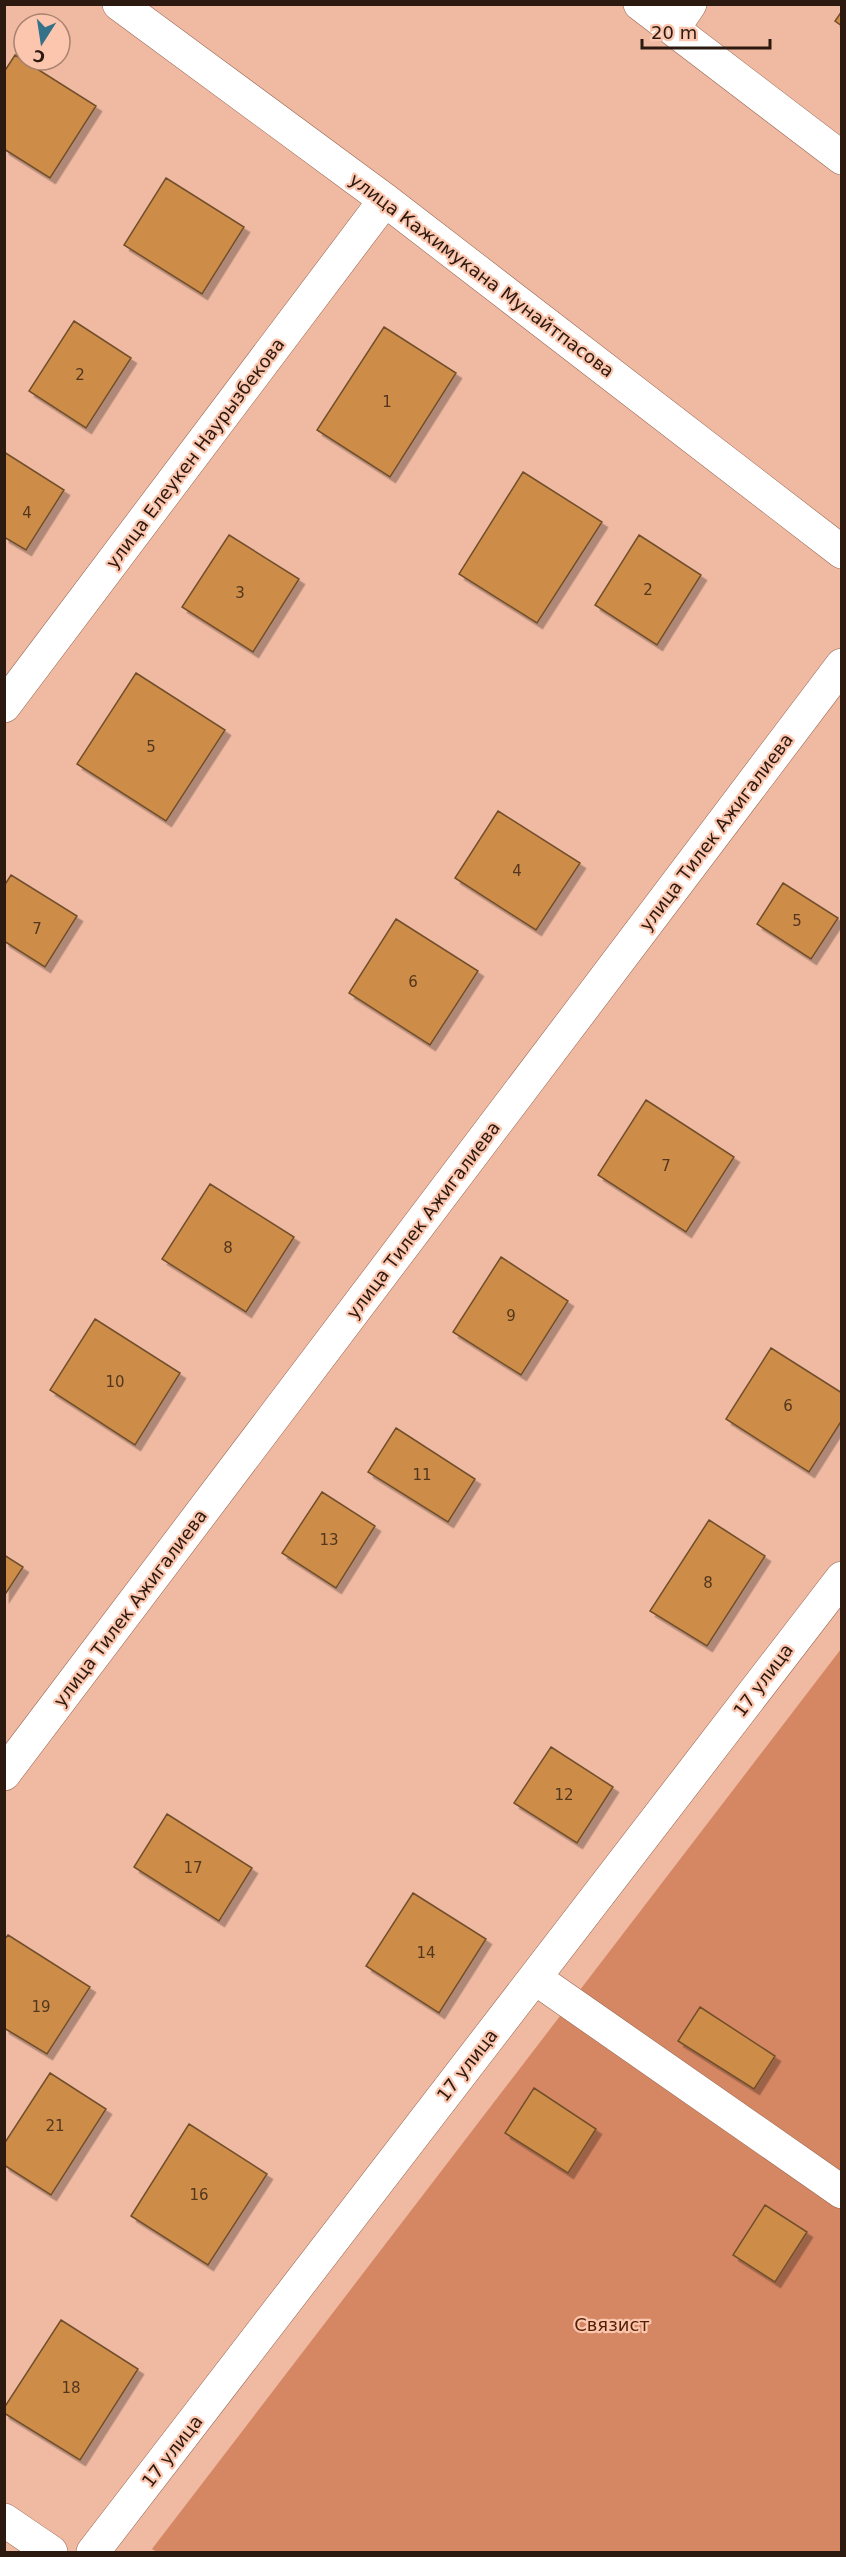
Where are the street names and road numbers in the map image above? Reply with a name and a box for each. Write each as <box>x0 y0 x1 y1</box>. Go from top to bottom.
street label: улица Кажимукана Мунайтпасова <box>346 169 618 381</box>
street label: улица Елеукен Наурызбекова <box>101 334 289 572</box>
street label: улица Тилек Ажигалиева <box>635 729 797 935</box>
street label: улица Тилек Ажигалиева <box>342 1117 504 1323</box>
street label: улица Тилек Ажигалиева <box>49 1505 211 1711</box>
street label: 17 улица <box>729 1639 797 1721</box>
street label: 17 улица <box>432 2025 502 2105</box>
street label: 17 улица <box>137 2411 207 2491</box>

